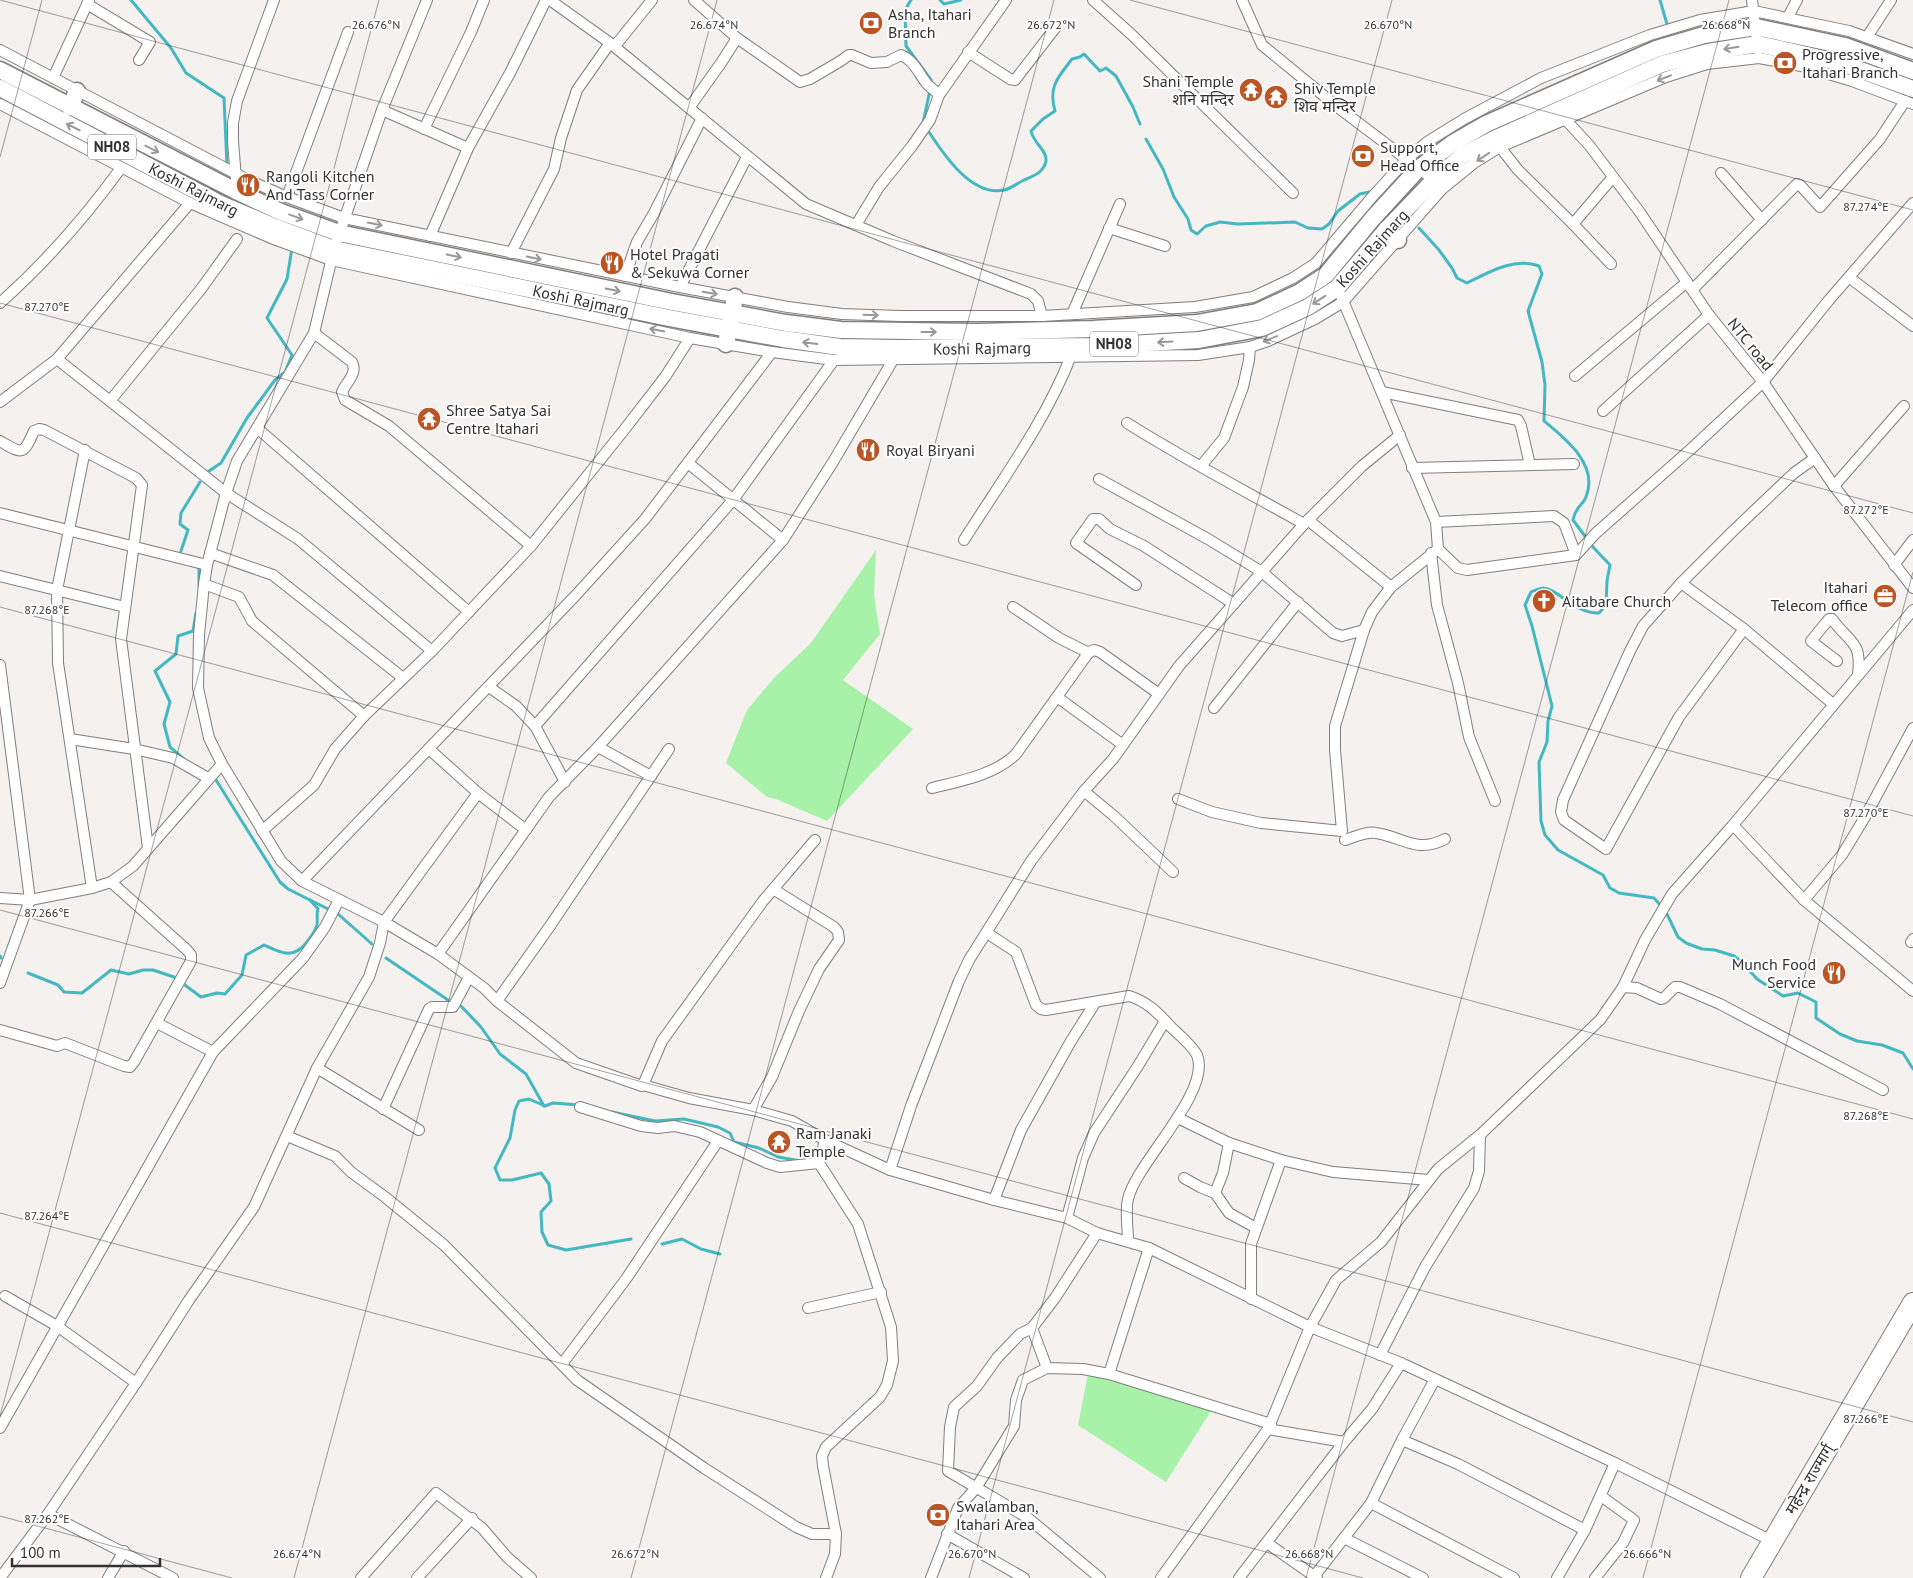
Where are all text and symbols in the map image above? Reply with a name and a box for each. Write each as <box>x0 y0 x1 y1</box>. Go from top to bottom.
place label: Asha, Itahari Branch <box>888 4 972 42</box>
bank icon: Asha, Itahari Branch <box>858 10 884 36</box>
text: 26.676°N <box>352 17 400 32</box>
text: 26.674°N <box>690 17 738 32</box>
text: 26.672°N <box>1027 17 1075 32</box>
text: 26.670°N <box>1364 17 1412 32</box>
text: 26.668°N <box>1702 17 1750 32</box>
one-way arrow <box>1724 43 1740 53</box>
place label: Progressive, Itahari Branch <box>1802 44 1898 82</box>
bank icon: Progressive, Itahari Branch <box>1772 50 1798 76</box>
place label: Shani Temple शनि मन्दिर <box>1143 71 1234 109</box>
one-way arrow <box>1657 74 1672 83</box>
temple icon: Shani Temple शनि मन्दिर <box>1238 77 1264 103</box>
place label: Shiv Temple शिव मन्दिर <box>1294 78 1376 116</box>
temple icon: Shiv Temple शिव मन्दिर <box>1263 84 1289 110</box>
one-way arrow <box>66 122 81 131</box>
road number: NH08 <box>88 134 136 160</box>
place label: Support, Head Office <box>1380 137 1459 175</box>
bank icon: Support, Head Office <box>1350 143 1376 169</box>
one-way arrow <box>144 145 159 154</box>
one-way arrow <box>1476 152 1490 162</box>
street label: Koshi Rajmarg <box>146 158 242 220</box>
place label: Rangoli Kitchen And Tass Corner <box>266 166 375 204</box>
restaurant icon: Rangoli Kitchen And Tass Corner <box>235 172 261 198</box>
text: 87.274°E <box>1843 199 1889 214</box>
street label: Koshi Rajmarg <box>1332 205 1412 291</box>
one-way arrow <box>288 213 304 222</box>
one-way arrow <box>366 220 382 230</box>
place label: Hotel Pragati & Sekuwa Corner <box>630 244 750 282</box>
restaurant icon: Hotel Pragati & Sekuwa Corner <box>599 250 625 276</box>
one-way arrow <box>445 252 461 262</box>
one-way arrow <box>526 253 542 263</box>
street label: Koshi Rajmarg <box>531 280 631 320</box>
one-way arrow <box>604 285 620 295</box>
one-way arrow <box>702 288 718 298</box>
one-way arrow <box>1313 295 1327 305</box>
text: 87.270°E <box>24 299 70 314</box>
one-way arrow <box>863 311 879 320</box>
street label: NTC road <box>1724 314 1778 374</box>
one-way arrow <box>649 325 665 334</box>
one-way arrow <box>920 327 937 337</box>
road number: NH08 <box>1090 332 1138 356</box>
one-way arrow <box>1263 335 1278 345</box>
street label: Koshi Rajmarg <box>933 337 1031 359</box>
one-way arrow <box>1157 337 1173 346</box>
one-way arrow <box>802 338 818 348</box>
place label: Shree Satya Sai Centre Itahari <box>446 400 551 438</box>
temple icon: Shree Satya Sai Centre Itahari <box>416 406 442 432</box>
restaurant icon: Royal Biryani <box>855 437 881 463</box>
place label: Royal Biryani <box>886 440 975 460</box>
text: 87.272°E <box>1843 502 1889 517</box>
place label: Itahari Telecom office <box>1771 577 1868 615</box>
office icon: Itahari Telecom office <box>1872 583 1898 609</box>
church icon: Aitabare Church <box>1531 588 1557 614</box>
place label: Aitabare Church <box>1562 591 1671 611</box>
text: 87.268°E <box>24 602 70 617</box>
text: 87.270°E <box>1843 805 1889 820</box>
text: 87.266°E <box>24 905 70 920</box>
place label: Munch Food Service <box>1732 954 1816 992</box>
restaurant icon: Munch Food Service <box>1821 960 1847 986</box>
text: 87.268°E <box>1843 1108 1889 1123</box>
place label: Ram Janaki Temple <box>796 1123 872 1161</box>
temple icon: Ram Janaki Temple <box>766 1129 792 1155</box>
text: 87.264°E <box>24 1208 70 1223</box>
text: 87.266°E <box>1843 1411 1889 1426</box>
street label: महेन्द्र राज्मार्ग् <box>1780 1438 1840 1518</box>
place label: Swalamban, Itahari Area <box>956 1496 1039 1534</box>
bank icon: Swalamban, Itahari Area <box>925 1502 951 1528</box>
text: 87.262°E <box>24 1511 70 1526</box>
scale bar <box>12 1536 160 1568</box>
text: 100 m <box>20 1543 61 1562</box>
text: 26.674°N <box>273 1546 321 1561</box>
text: 26.672°N <box>611 1546 659 1561</box>
text: 26.670°N <box>948 1546 996 1561</box>
text: 26.668°N <box>1285 1546 1333 1561</box>
text: 26.666°N <box>1623 1546 1671 1561</box>

